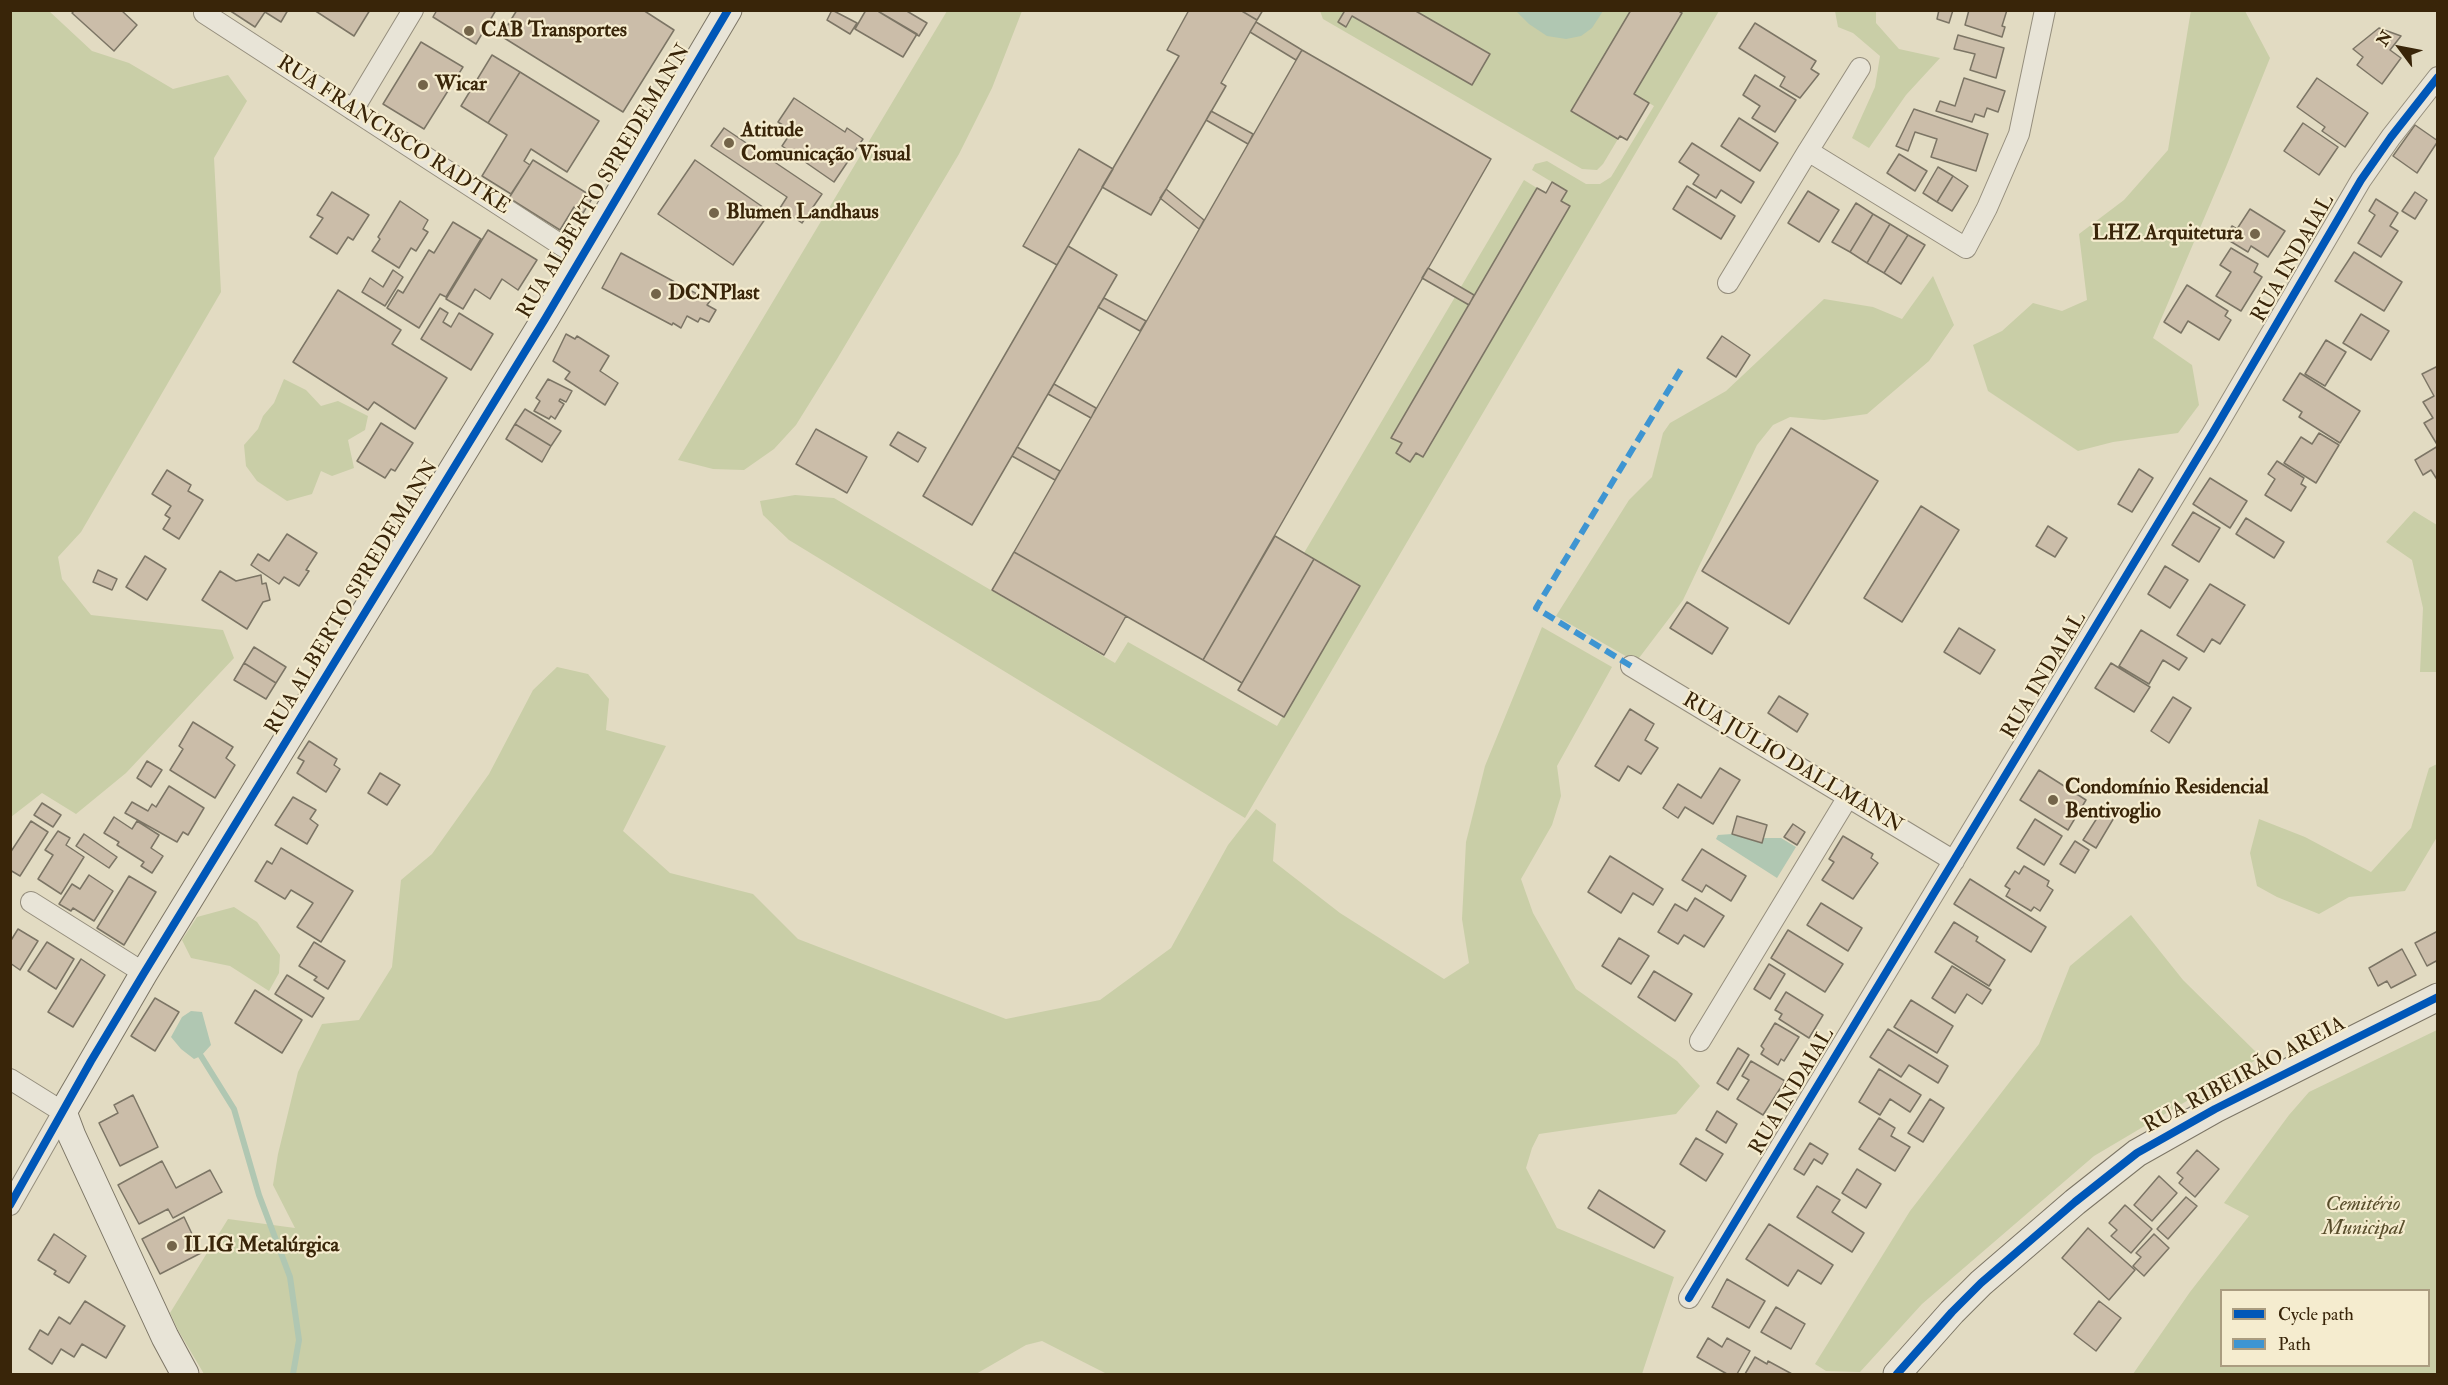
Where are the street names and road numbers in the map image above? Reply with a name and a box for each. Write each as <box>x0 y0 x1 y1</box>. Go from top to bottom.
street label: RUA ALBERTO SPREDEMANN <box>513 40 697 324</box>
street label: RUA FRANCISCO RADTKE <box>272 51 514 221</box>
street label: RUA INDAIAL <box>2247 190 2341 328</box>
street label: RUA ALBERTO SPREDEMANN <box>261 456 445 740</box>
street label: RUA INDAIAL <box>1997 608 2093 744</box>
street label: RUA JÚLIO DALLMANN <box>1677 688 1907 840</box>
street label: RUA RIBEIRÃO AREIA <box>2140 1012 2350 1140</box>
street label: RUA INDAIAL <box>1745 1024 1841 1160</box>

